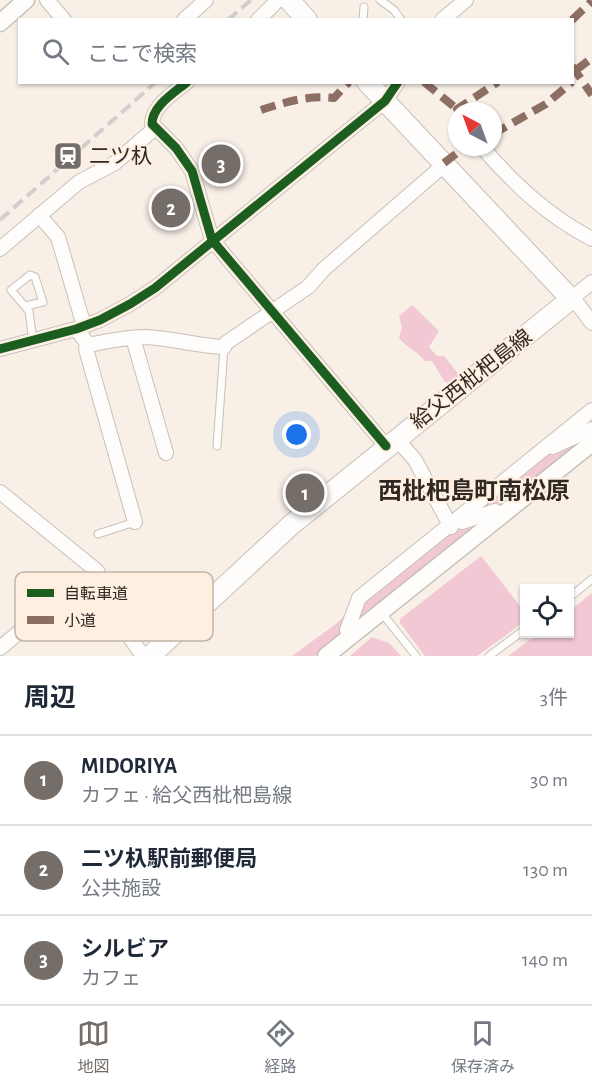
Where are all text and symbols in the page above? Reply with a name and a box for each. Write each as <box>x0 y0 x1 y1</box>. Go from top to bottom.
search box <box>18 18 574 84</box>
icon: search <box>39 35 72 68</box>
text: ここで検索 <box>87 43 197 65</box>
north arrow <box>448 102 502 156</box>
station icon: 二ツ杁 <box>52 140 84 172</box>
pin: 3 <box>202 142 240 186</box>
place label: 二ツ杁 <box>89 145 152 167</box>
pin: 2 <box>152 186 190 230</box>
street label: 給父西枇杷島線 <box>406 325 536 433</box>
your location <box>282 420 311 449</box>
pin: 1 <box>286 470 324 516</box>
district label: 西枇杷島町南松原 <box>378 478 570 504</box>
legend <box>15 572 213 641</box>
map controls <box>520 584 574 638</box>
button: locate <box>520 584 574 638</box>
text: 自転車道 <box>64 585 128 602</box>
text: 小道 <box>64 612 96 629</box>
text: 周辺 <box>24 685 76 711</box>
text: 3件 <box>540 688 568 708</box>
text: MIDORIYA <box>81 755 177 777</box>
text: 1 <box>40 770 47 790</box>
text: 30 m <box>530 770 568 790</box>
text: カフェ · 給父西枇杷島線 <box>81 786 292 806</box>
text: 二ツ杁駅前郵便局 <box>81 848 257 870</box>
text: 2 <box>39 860 48 880</box>
text: 130 m <box>523 860 568 880</box>
text: 公共施設 <box>81 879 161 899</box>
text: シルビア <box>81 938 169 960</box>
text: 3 <box>39 950 48 970</box>
text: 140 m <box>522 950 568 970</box>
text: カフェ <box>81 969 141 989</box>
tab: 地図 <box>77 1017 110 1077</box>
tab: 経路 <box>264 1017 297 1077</box>
tab: 保存済み <box>451 1017 515 1077</box>

